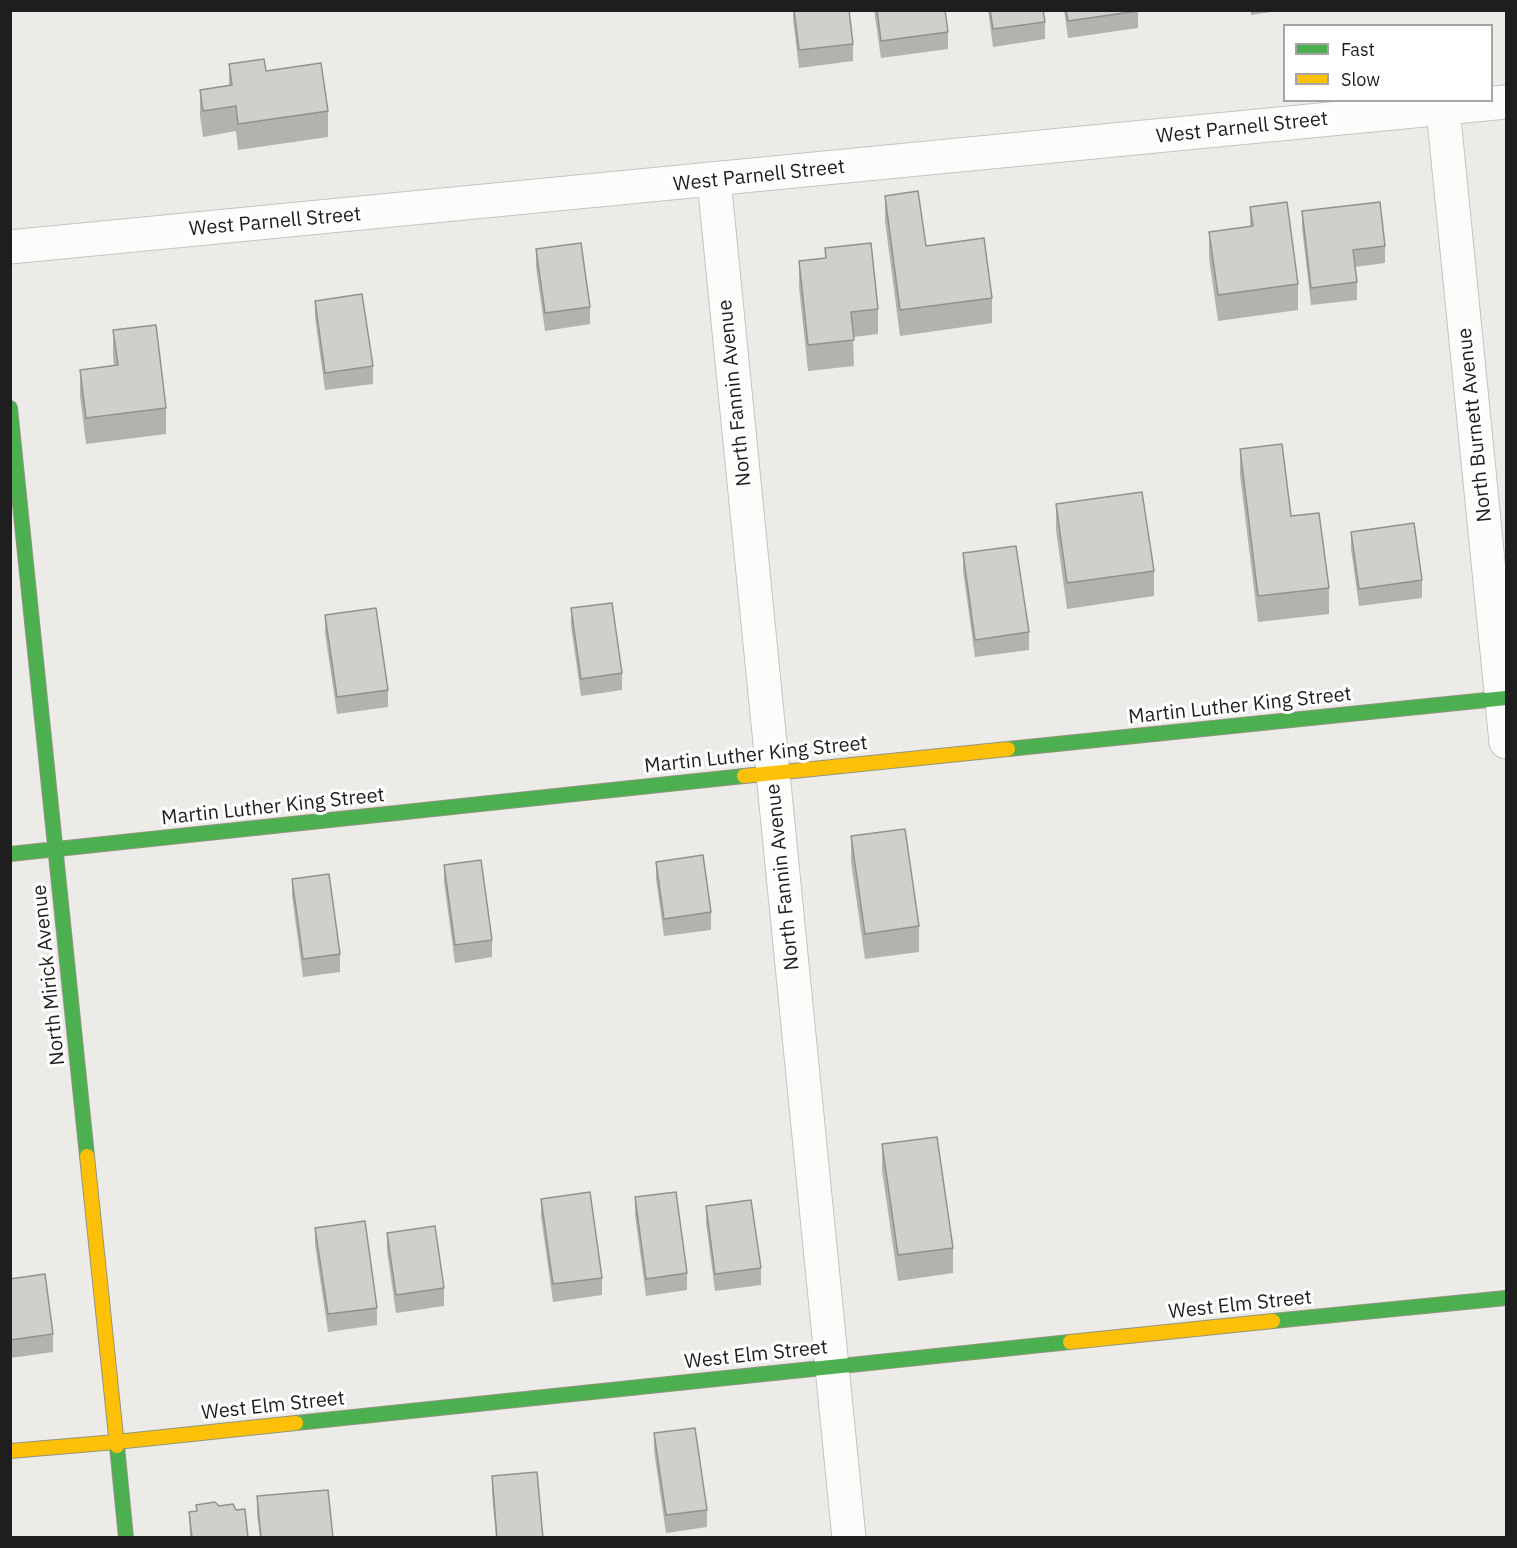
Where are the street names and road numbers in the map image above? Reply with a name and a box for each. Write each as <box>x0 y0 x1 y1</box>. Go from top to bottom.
street label: West Parnell Street <box>1155 107 1329 149</box>
street label: West Parnell Street <box>672 155 846 197</box>
street label: West Parnell Street <box>188 203 362 241</box>
street label: North Fannin Avenue <box>713 299 757 487</box>
street label: North Burnett Avenue <box>1453 327 1497 523</box>
street label: Martin Luther King Street <box>1127 682 1353 730</box>
street label: Martin Luther King Street <box>643 731 869 779</box>
street label: Martin Luther King Street <box>160 783 386 831</box>
street label: North Fannin Avenue <box>761 783 805 971</box>
street label: North Mirick Avenue <box>28 883 70 1067</box>
street label: West Elm Street <box>1167 1286 1313 1324</box>
street label: West Elm Street <box>683 1336 829 1374</box>
street label: West Elm Street <box>200 1387 346 1425</box>

